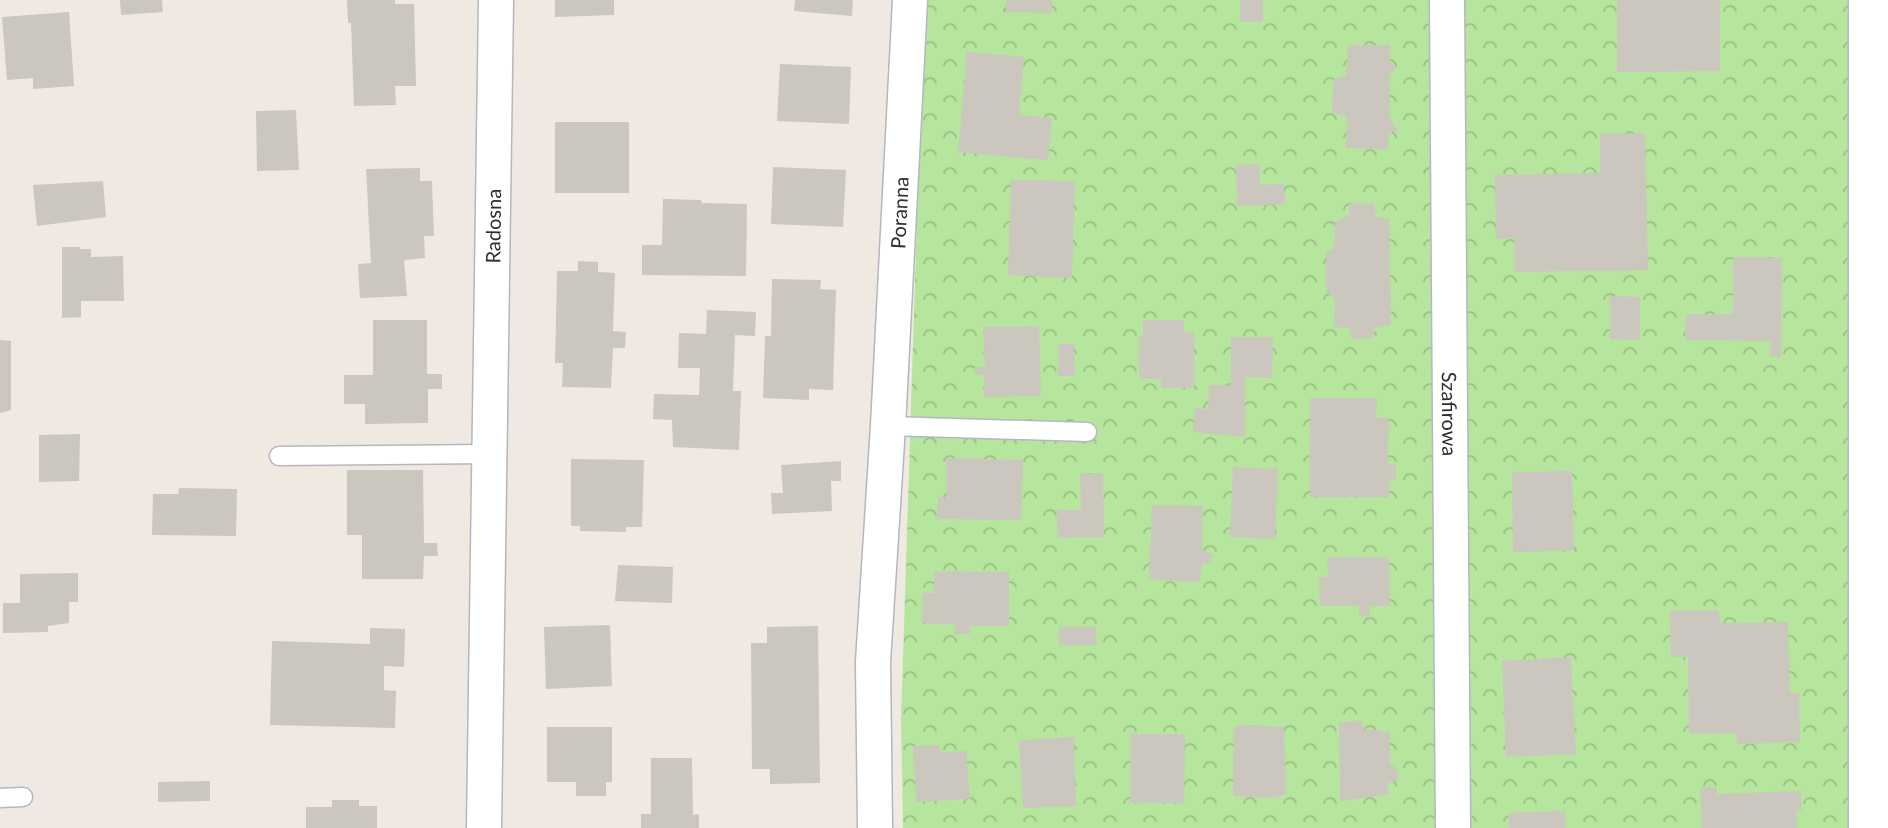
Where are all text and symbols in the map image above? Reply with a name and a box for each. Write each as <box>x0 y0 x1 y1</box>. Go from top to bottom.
street label: Poranna <box>885 176 913 249</box>
street label: Radosna <box>480 189 505 264</box>
street label: Szafirowa <box>1438 372 1462 456</box>

